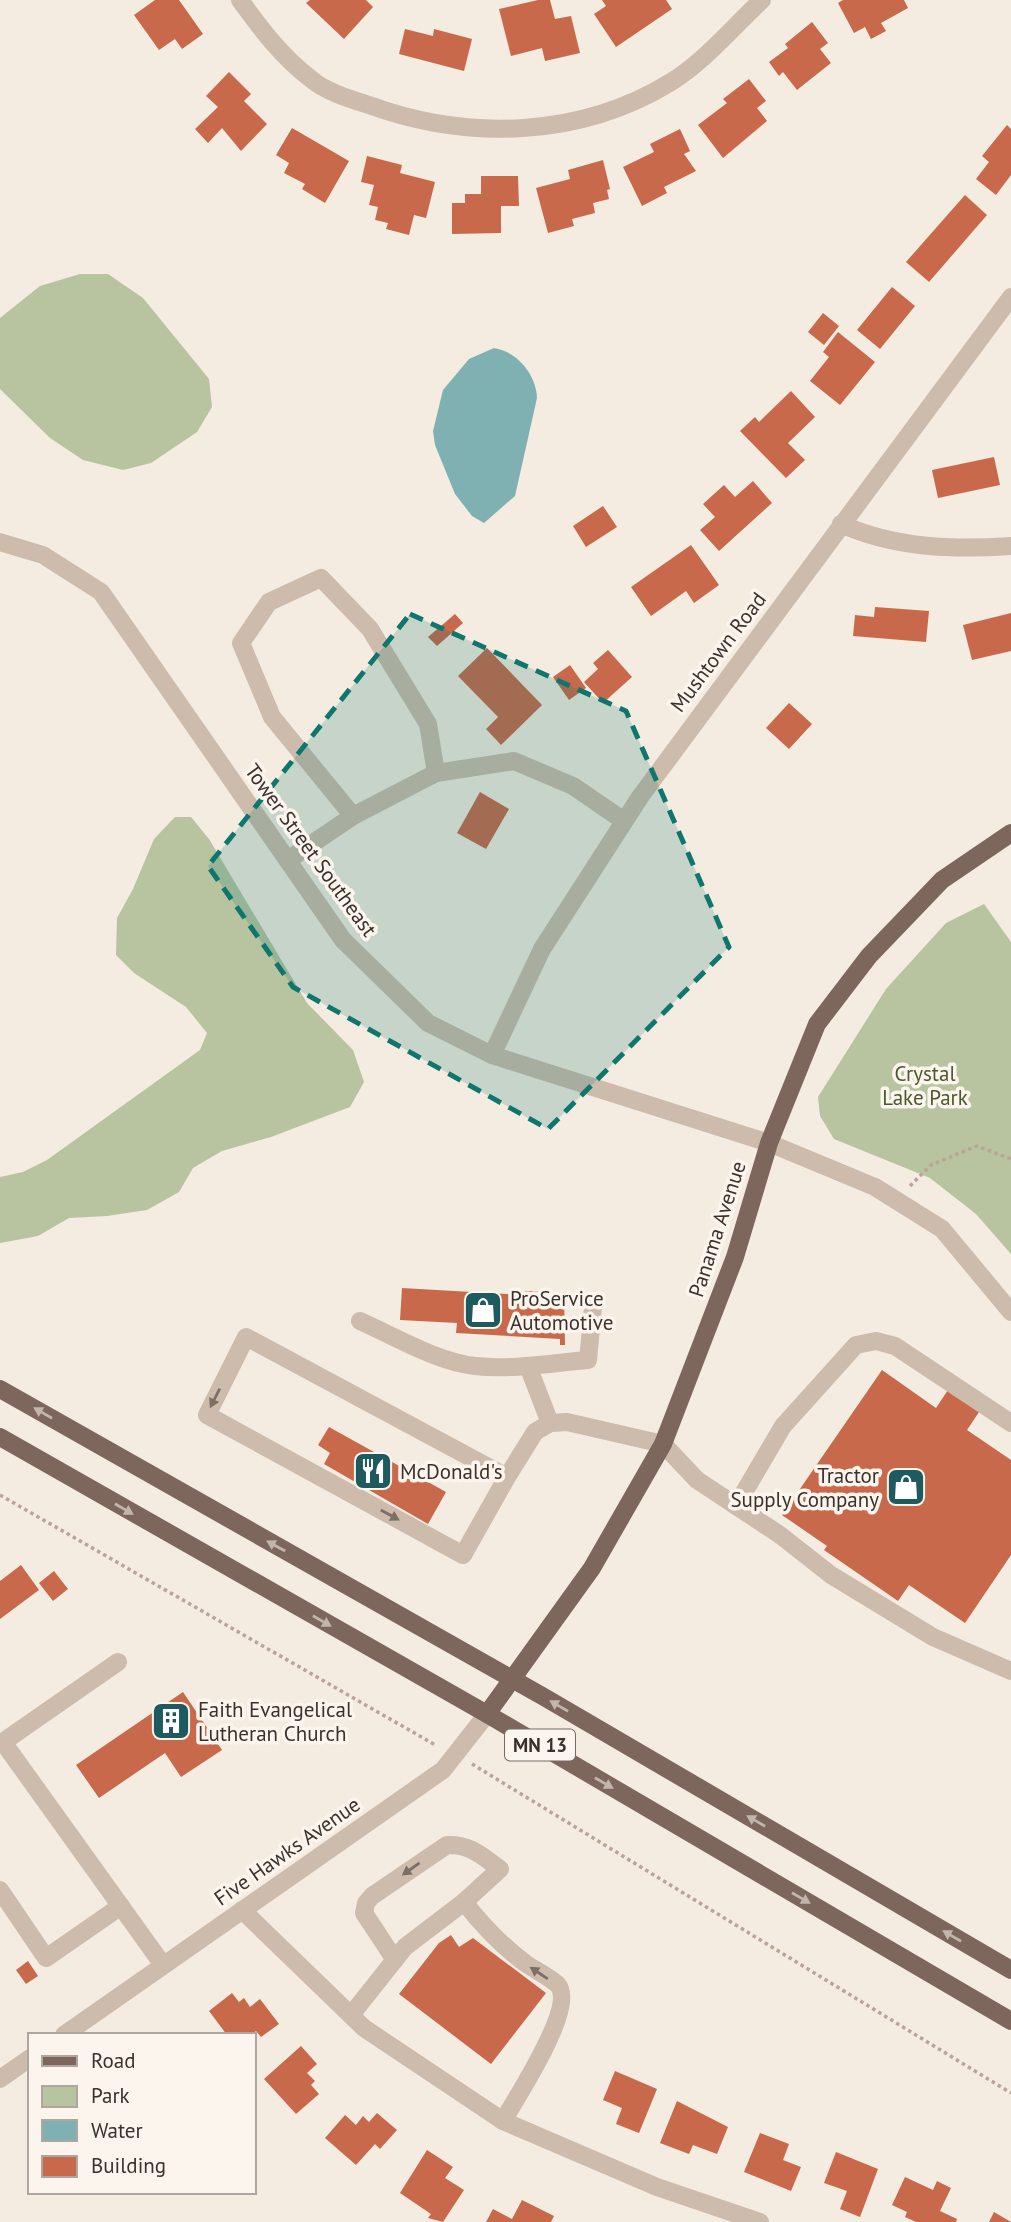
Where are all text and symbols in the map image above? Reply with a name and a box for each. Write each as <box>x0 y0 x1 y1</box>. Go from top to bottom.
street label: Mushtown Road <box>664 587 772 717</box>
street label: Tower Street Southeast <box>239 758 383 942</box>
park label: Crystal Lake Park <box>882 1060 968 1111</box>
street label: Panama Avenue <box>682 1158 752 1300</box>
place label: ProService Automotive <box>510 1285 613 1336</box>
shop icon: ProService Automotive <box>462 1289 504 1331</box>
one-way arrow <box>210 1388 221 1408</box>
one-way arrow <box>33 1407 52 1419</box>
restaurant icon: McDonald's <box>352 1450 394 1492</box>
place label: McDonald's <box>400 1458 503 1485</box>
place label: Tractor Supply Company <box>730 1462 879 1513</box>
shop icon: Tractor Supply Company <box>885 1466 927 1508</box>
one-way arrow <box>115 1503 134 1515</box>
one-way arrow <box>380 1510 400 1521</box>
one-way arrow <box>266 1540 286 1552</box>
one-way arrow <box>313 1615 332 1627</box>
place label: Faith Evangelical Lutheran Church <box>198 1696 352 1747</box>
building icon: Faith Evangelical Lutheran Church <box>150 1700 192 1742</box>
one-way arrow <box>550 1700 569 1712</box>
road number: MN 13 <box>505 1730 575 1760</box>
one-way arrow <box>595 1777 614 1789</box>
street label: Five Hawks Avenue <box>209 1791 365 1911</box>
one-way arrow <box>746 1815 765 1827</box>
one-way arrow <box>402 1862 420 1876</box>
one-way arrow <box>791 1892 810 1904</box>
one-way arrow <box>942 1930 962 1942</box>
one-way arrow <box>530 1967 549 1980</box>
legend <box>28 2033 256 2194</box>
text: Road <box>91 2047 135 2074</box>
text: Park <box>91 2082 130 2109</box>
text: Water <box>91 2117 143 2144</box>
text: Building <box>91 2152 166 2179</box>

